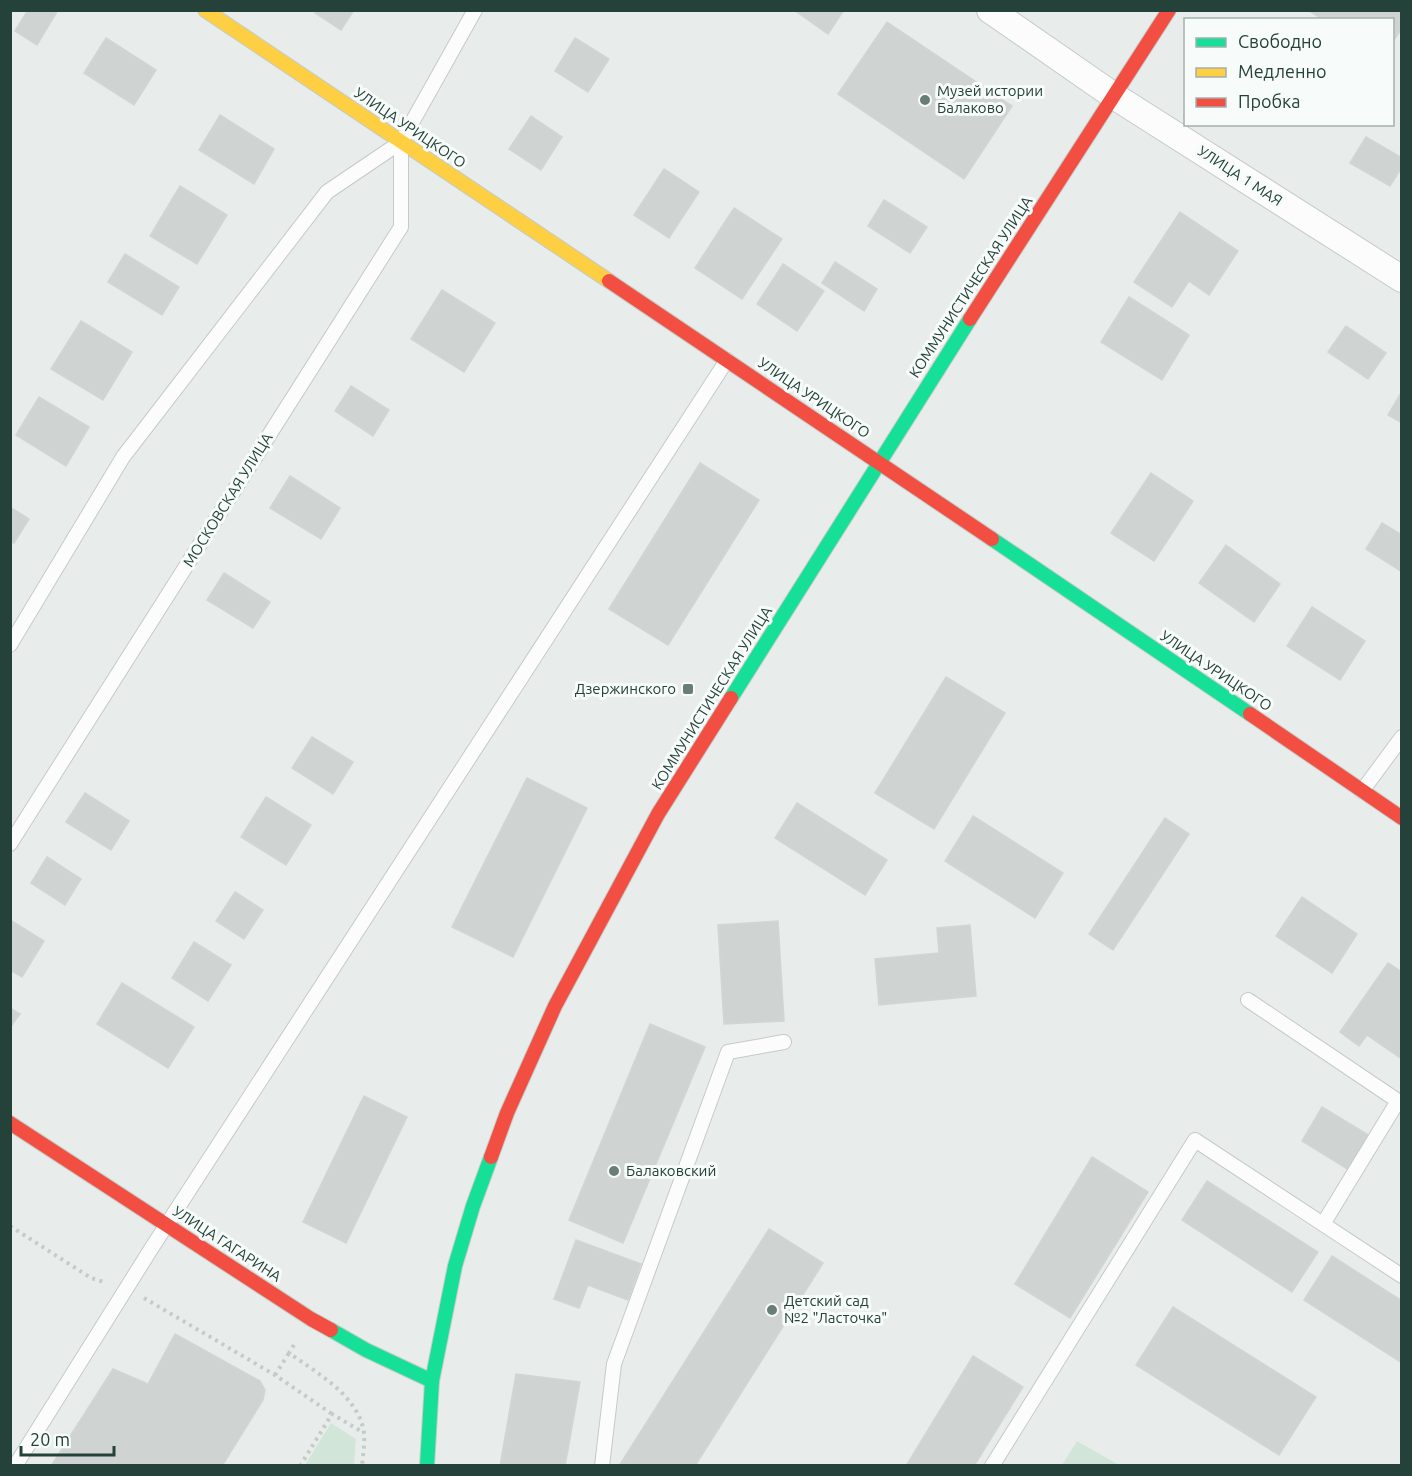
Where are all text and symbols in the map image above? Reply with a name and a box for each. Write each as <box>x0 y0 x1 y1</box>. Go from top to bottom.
legend <box>1184 18 1394 126</box>
text: Свободно <box>1238 31 1322 51</box>
text: Медленно <box>1238 61 1327 81</box>
place label: Музей истории Балаково <box>937 82 1043 116</box>
street label: УЛИЦА УРИЦКОГО <box>351 84 469 171</box>
text: Пробка <box>1238 91 1301 111</box>
marker: Музей истории Балаково <box>918 93 932 107</box>
street label: УЛИЦА 1 МАЯ <box>1195 142 1286 209</box>
street label: КОММУНИСТИЧЕСКАЯ УЛИЦА <box>905 193 1036 381</box>
street label: УЛИЦА УРИЦКОГО <box>755 354 873 441</box>
street label: МОСКОВСКАЯ УЛИЦА <box>179 429 276 570</box>
street label: КОММУНИСТИЧЕСКАЯ УЛИЦА <box>648 603 775 792</box>
street label: УЛИЦА УРИЦКОГО <box>1157 627 1275 714</box>
place label: Дзержинского <box>575 680 676 697</box>
marker: Дзержинского <box>681 682 695 696</box>
place label: Балаковский <box>626 1162 716 1179</box>
marker: Балаковский <box>607 1164 621 1178</box>
street label: УЛИЦА ГАГАРИНА <box>170 1202 285 1285</box>
place label: Детский сад №2 "Ласточка" <box>784 1292 887 1326</box>
marker: Детский сад №2 "Ласточка" <box>765 1303 779 1317</box>
scale bar <box>21 1419 114 1457</box>
text: 20 m <box>30 1429 70 1449</box>

